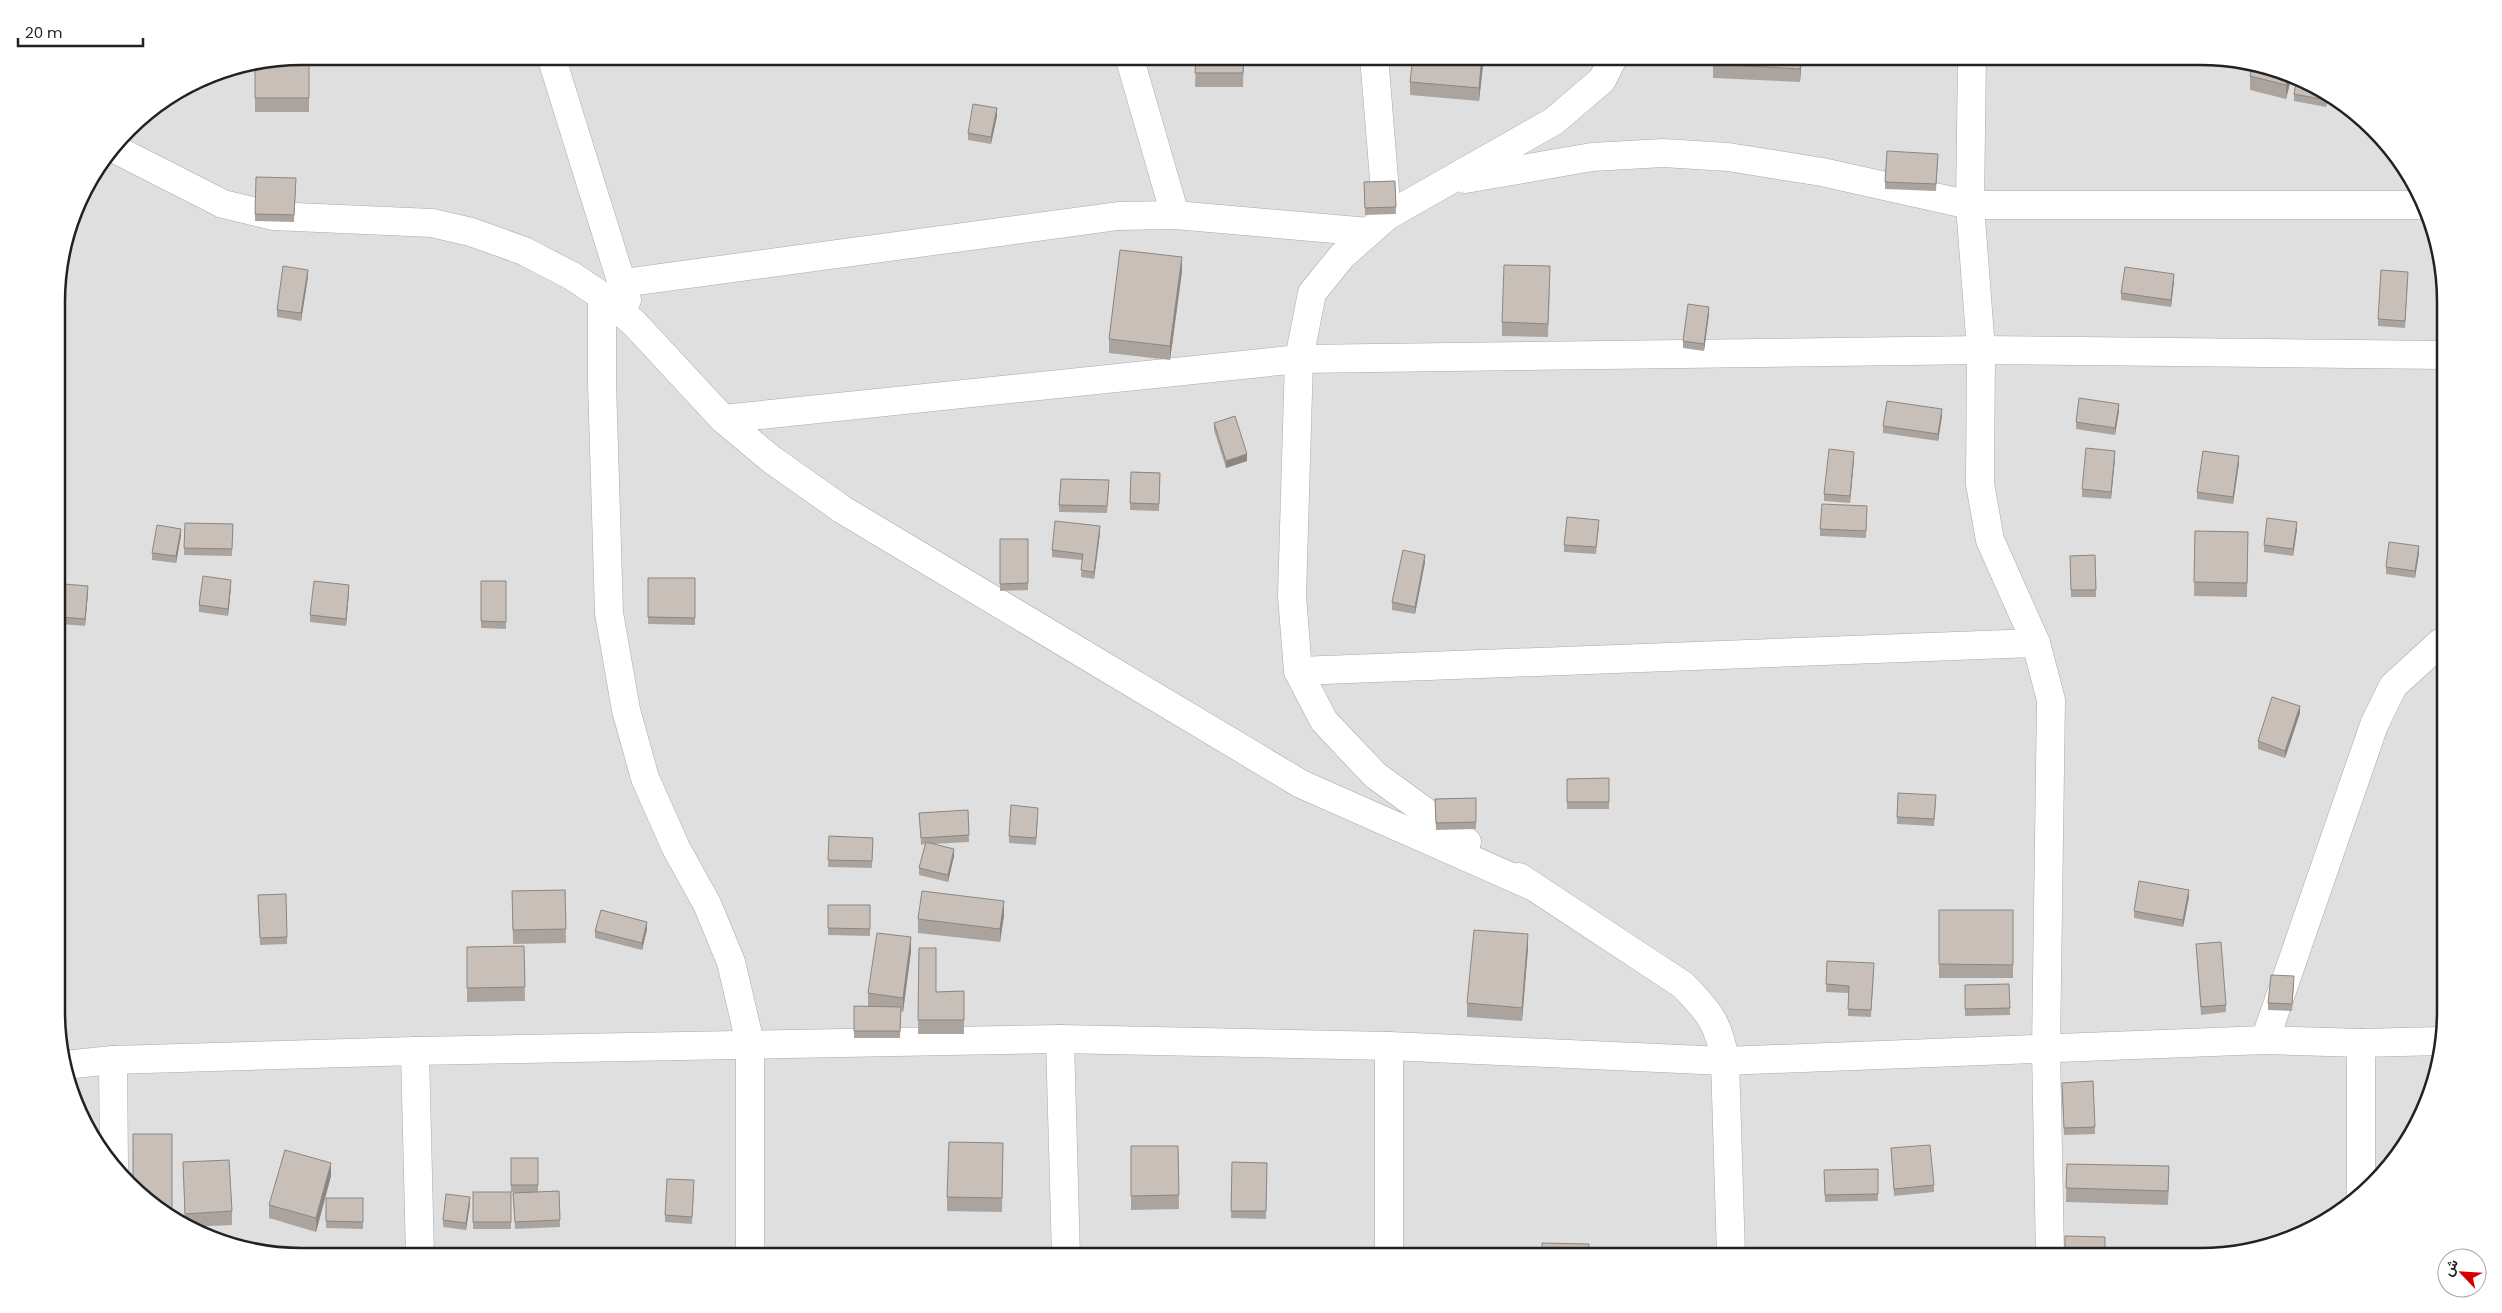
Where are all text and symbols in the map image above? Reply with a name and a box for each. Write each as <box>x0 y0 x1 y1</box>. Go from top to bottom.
scale bar <box>18 15 142 47</box>
text: 20 m <box>25 22 63 43</box>
north arrow <box>2437 1248 2487 1298</box>
text: ش <box>2438 1255 2463 1279</box>

